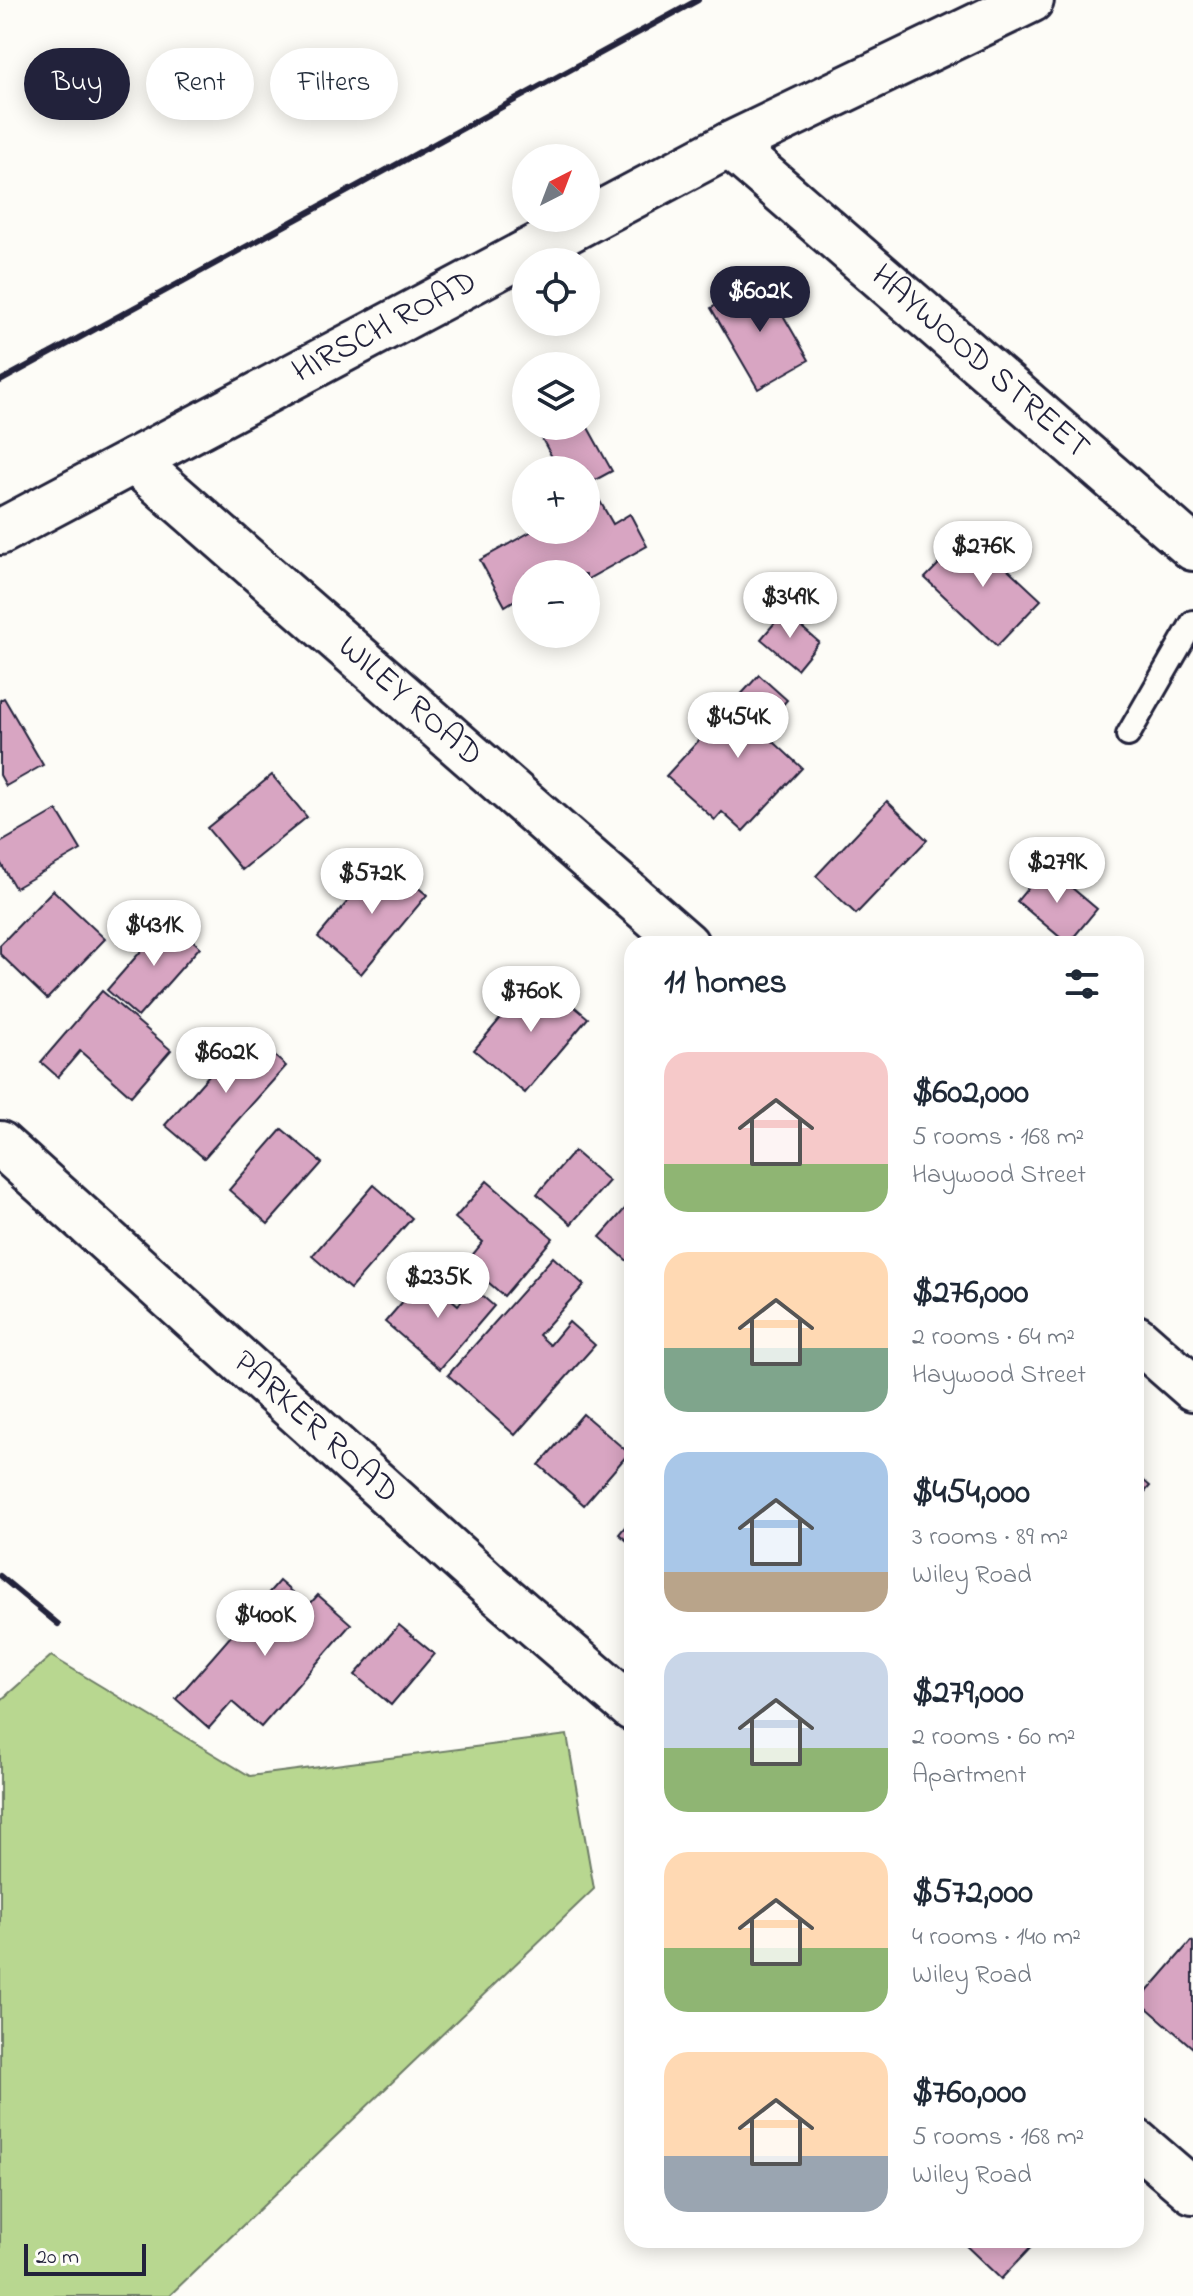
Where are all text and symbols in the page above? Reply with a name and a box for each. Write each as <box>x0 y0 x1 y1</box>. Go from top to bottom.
chip: Buy <box>24 48 130 120</box>
chip: Rent <box>146 48 254 120</box>
chip: Filters <box>270 48 398 120</box>
north arrow <box>512 144 600 232</box>
map controls <box>512 144 600 648</box>
button: locate <box>512 248 600 336</box>
street label: HAYWOOD STREET <box>859 253 1101 472</box>
street label: HIRSCH ROAD <box>284 258 486 397</box>
pin: $602K <box>704 266 816 334</box>
text: $602K <box>728 273 792 311</box>
button: layers <box>512 352 600 440</box>
button: + <box>512 456 600 544</box>
pin: $276K <box>927 521 1039 589</box>
text: $276K <box>951 528 1015 566</box>
button: − <box>512 560 600 648</box>
pin: $349K <box>734 572 846 640</box>
text: $349K <box>761 579 819 617</box>
street label: WILEY ROAD <box>326 624 493 780</box>
pin: $454K <box>682 692 794 760</box>
text: $454K <box>706 699 770 737</box>
pin: $279K <box>1001 837 1113 905</box>
text: $279K <box>1027 844 1087 882</box>
pin: $572K <box>316 848 428 916</box>
text: $572K <box>339 855 405 893</box>
pin: $431K <box>98 900 210 968</box>
text: $431K <box>125 907 183 945</box>
text: 11 homes <box>664 959 787 1009</box>
icon: filters <box>1060 962 1104 1006</box>
pin: $760K <box>475 966 587 1034</box>
text: $760K <box>500 973 562 1011</box>
pin: $602K <box>170 1027 282 1095</box>
text: $602K <box>194 1034 258 1072</box>
text: $602,000 <box>912 1069 1029 1119</box>
icon: home <box>728 1084 824 1180</box>
text: 5 rooms · 168 m² <box>912 1119 1084 1157</box>
text: Haywood Street <box>912 1157 1086 1195</box>
pin: $235K <box>382 1252 494 1320</box>
text: $235K <box>405 1259 471 1297</box>
text: $276,000 <box>912 1269 1028 1319</box>
icon: home <box>728 1284 824 1380</box>
text: 2 rooms · 64 m² <box>912 1319 1075 1357</box>
street label: PARKER ROAD <box>220 1339 409 1517</box>
text: Haywood Street <box>912 1357 1086 1395</box>
text: $454,000 <box>912 1469 1030 1519</box>
icon: home <box>728 1484 824 1580</box>
text: 3 rooms · 89 m² <box>912 1519 1068 1557</box>
text: Wiley Road <box>912 1557 1032 1595</box>
pin: $400K <box>209 1590 321 1658</box>
text: $400K <box>234 1597 296 1635</box>
text: $279,000 <box>912 1669 1024 1719</box>
icon: home <box>728 1684 824 1780</box>
text: 2 rooms · 60 m² <box>912 1719 1076 1757</box>
text: Apartment <box>912 1757 1026 1795</box>
text: $572,000 <box>912 1869 1033 1919</box>
icon: home <box>728 1884 824 1980</box>
text: 4 rooms · 140 m² <box>912 1919 1081 1957</box>
text: Wiley Road <box>912 1957 1032 1995</box>
text: $760,000 <box>912 2069 1026 2119</box>
icon: home <box>728 2084 824 2180</box>
text: 5 rooms · 168 m² <box>912 2119 1084 2157</box>
text: Wiley Road <box>912 2157 1032 2195</box>
scale bar <box>24 2240 146 2276</box>
text: 20 m <box>36 2242 79 2274</box>

